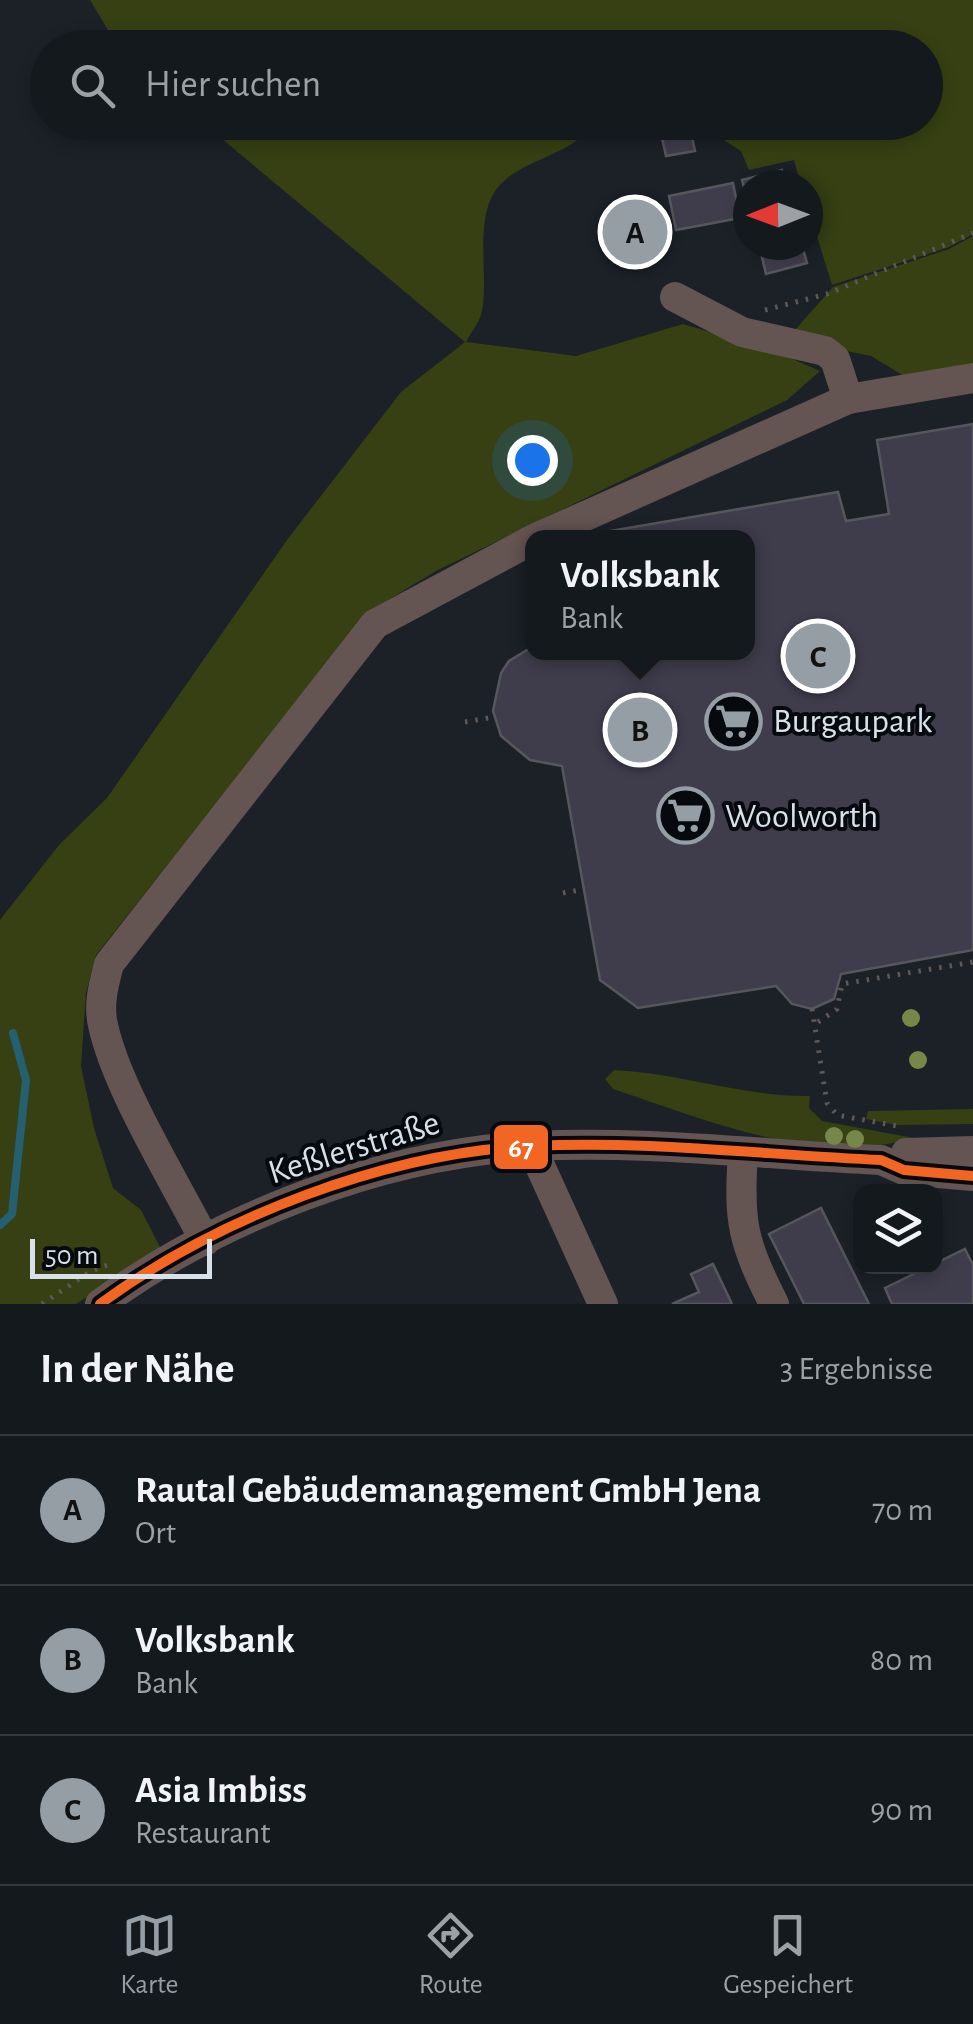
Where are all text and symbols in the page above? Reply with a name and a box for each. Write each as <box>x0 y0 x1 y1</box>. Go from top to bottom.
search box <box>30 30 943 140</box>
icon: search <box>65 58 120 113</box>
text: Hier suchen <box>145 66 321 104</box>
north arrow <box>733 170 823 260</box>
pin: A <box>602 194 668 270</box>
your location <box>507 435 558 486</box>
popup <box>525 530 755 660</box>
text: Volksbank <box>560 557 720 595</box>
text: Bank <box>560 602 623 634</box>
pin: C <box>786 618 850 694</box>
supermarket icon: Burgaupark <box>704 691 764 751</box>
pin: B <box>608 692 672 768</box>
place label: Burgaupark <box>773 704 932 739</box>
supermarket icon: Woolworth <box>656 786 716 846</box>
place label: Woolworth <box>725 799 878 834</box>
street label: Keßlerstraße <box>264 1105 444 1191</box>
line badge: 67 <box>492 1123 550 1171</box>
text: 67 <box>508 1135 534 1163</box>
map controls <box>853 1184 943 1274</box>
button: layers <box>853 1184 943 1274</box>
scale bar <box>30 1234 212 1278</box>
text: 50 m <box>45 1242 99 1270</box>
text: In der Nähe <box>40 1348 235 1390</box>
text: 3 Ergebnisse <box>780 1353 933 1385</box>
text: Rautal Gebäudemanagement GmbH Jena <box>135 1472 761 1510</box>
text: A <box>63 1494 82 1526</box>
text: 70 m <box>872 1494 933 1526</box>
text: Ort <box>135 1517 176 1549</box>
text: Volksbank <box>135 1622 295 1660</box>
text: B <box>63 1644 82 1676</box>
text: 80 m <box>870 1644 933 1676</box>
text: Bank <box>135 1667 198 1699</box>
text: Asia Imbiss <box>135 1772 307 1810</box>
text: C <box>64 1794 81 1826</box>
text: 90 m <box>870 1794 933 1826</box>
text: Restaurant <box>135 1817 270 1849</box>
tab: Karte <box>120 1908 178 2002</box>
tab: Route <box>419 1908 483 2002</box>
tab: Gespeichert <box>723 1908 853 2002</box>

